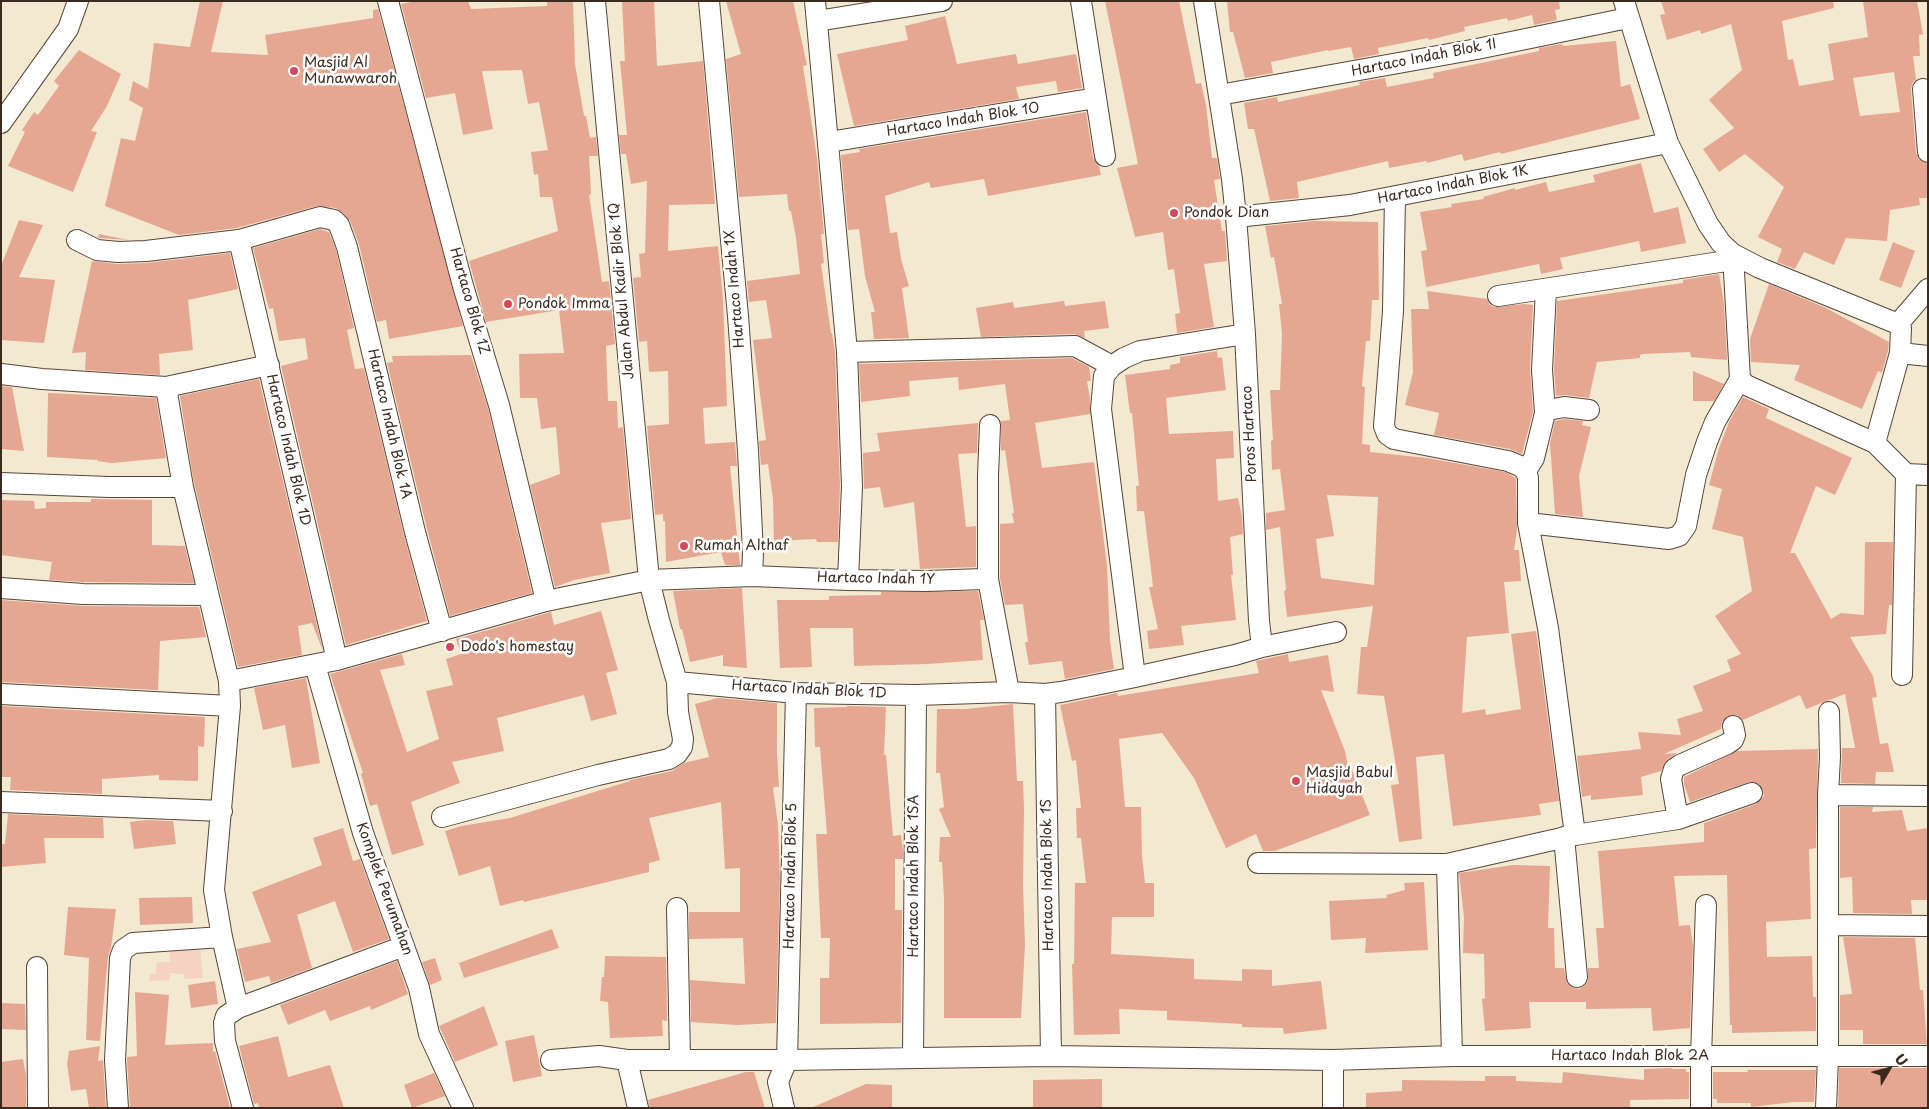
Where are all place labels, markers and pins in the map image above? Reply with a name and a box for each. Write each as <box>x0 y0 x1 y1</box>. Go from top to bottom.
place label: Masjid Al Munawwaroh <box>304 55 397 88</box>
marker: Masjid Al Munawwaroh <box>288 65 300 77</box>
place label: Pondok Dian <box>1184 205 1269 221</box>
marker: Pondok Dian <box>1168 207 1180 219</box>
place label: Pondok Imma <box>518 296 610 312</box>
marker: Pondok Imma <box>502 298 514 310</box>
place label: Rumah Althaf <box>694 538 788 554</box>
marker: Rumah Althaf <box>678 540 690 552</box>
place label: Dodo's homestay <box>460 639 574 655</box>
marker: Dodo's homestay <box>444 641 456 653</box>
place label: Masjid Babul Hidayah <box>1306 765 1393 798</box>
marker: Masjid Babul Hidayah <box>1290 775 1302 787</box>

